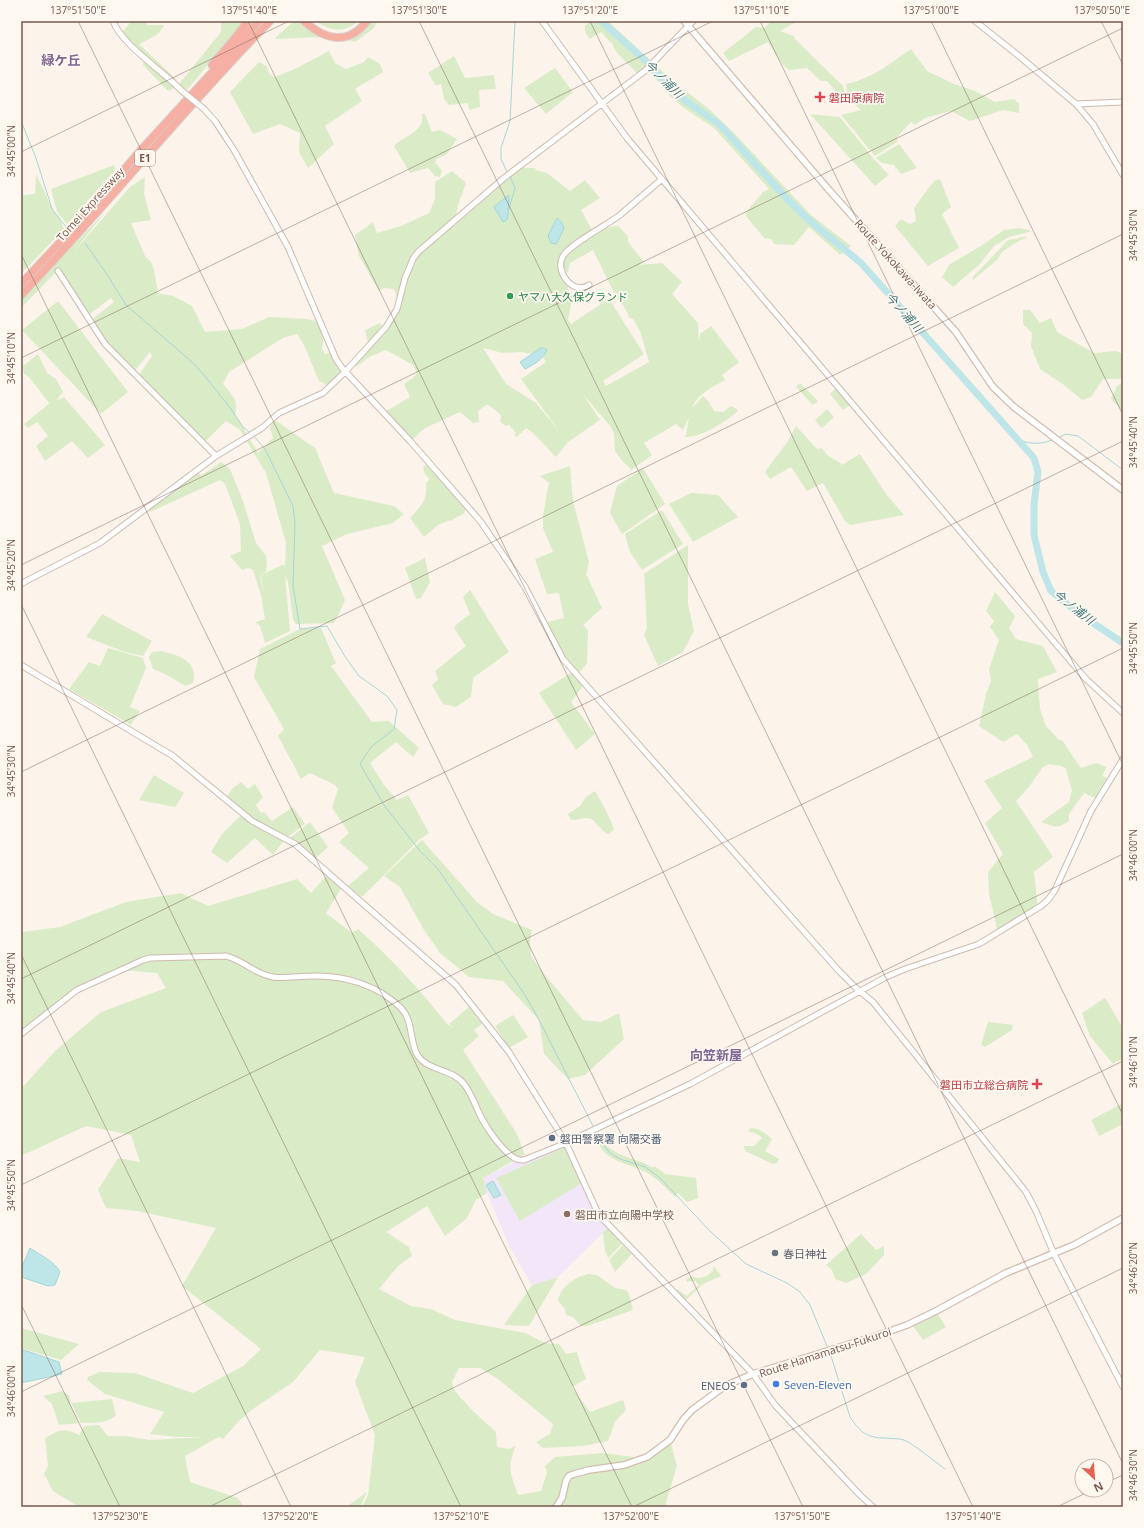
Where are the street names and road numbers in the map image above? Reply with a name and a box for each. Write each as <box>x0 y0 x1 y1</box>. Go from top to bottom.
road number: E1 <box>135 150 155 166</box>
street label: Tomei Expressway <box>53 163 128 244</box>
street label: Route Yokokawa-Iwata <box>852 216 940 312</box>
street label: Route Hamamatsu-Fukuroi <box>757 1324 893 1380</box>

